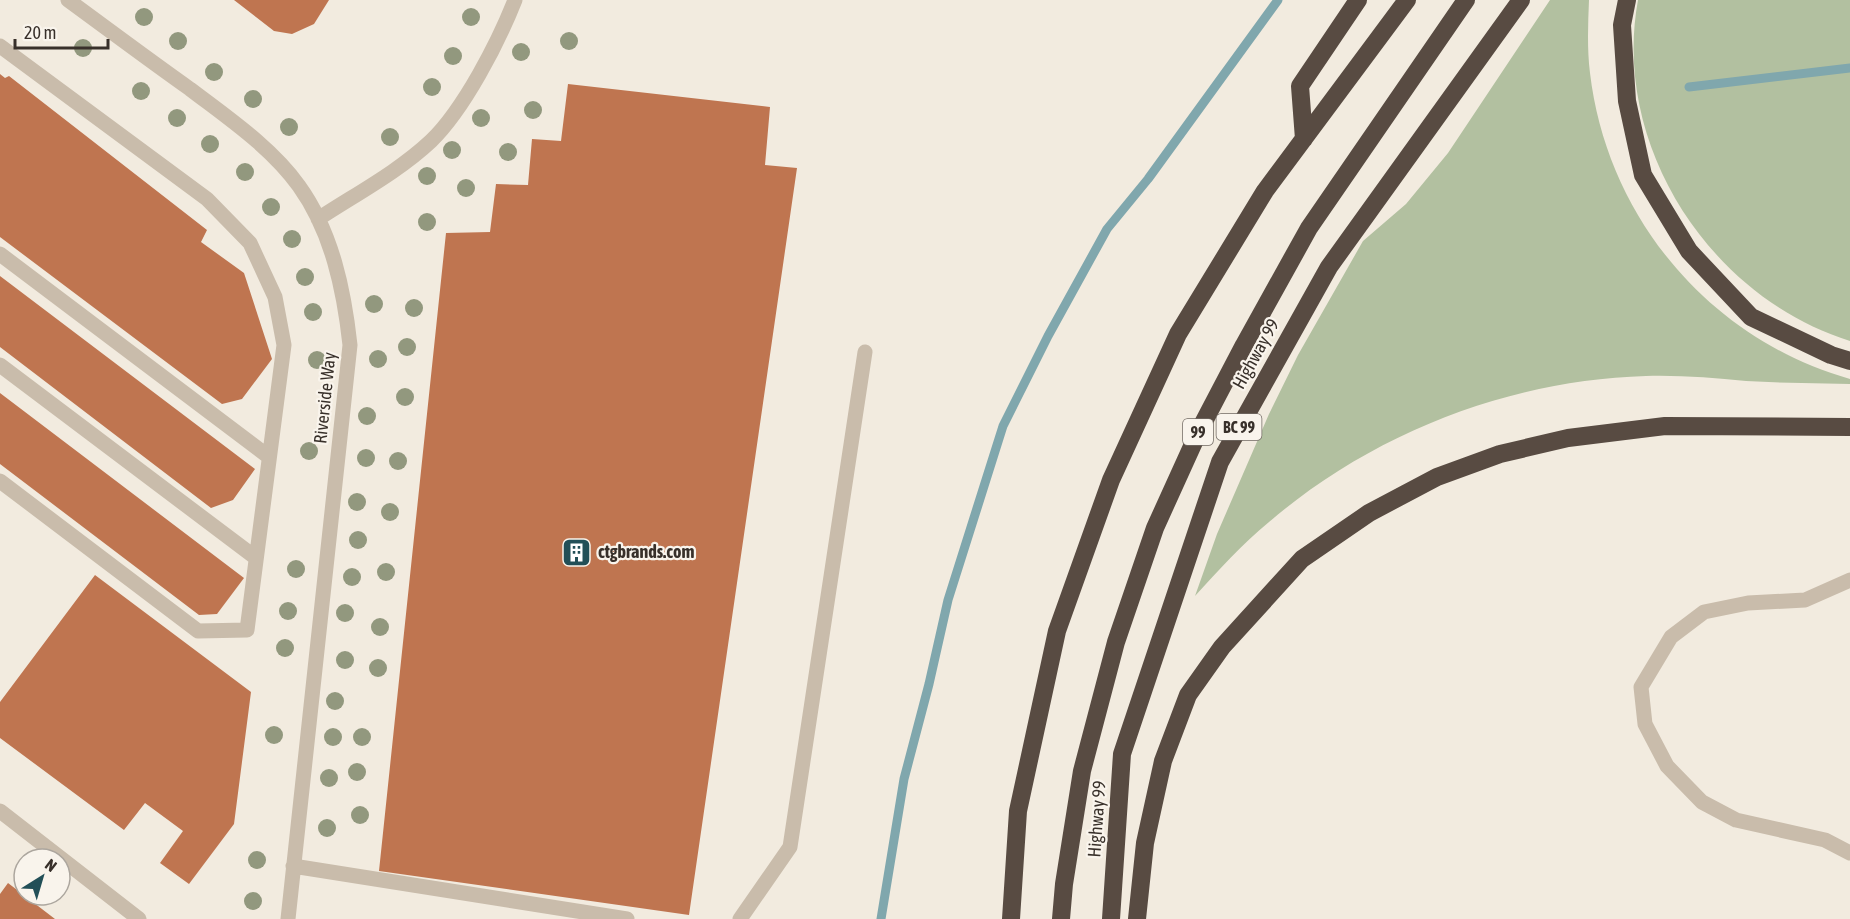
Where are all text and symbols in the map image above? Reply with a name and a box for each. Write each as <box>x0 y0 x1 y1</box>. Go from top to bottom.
scale bar <box>15 12 108 50</box>
text: 20 m <box>24 22 56 43</box>
street label: Highway 99 <box>1228 315 1283 392</box>
street label: Riverside Way <box>309 351 340 445</box>
road number: BC 99 <box>1216 414 1262 440</box>
road number: 99 <box>1183 419 1213 445</box>
building icon: ctgbrands.com <box>561 536 593 568</box>
place label: ctgbrands.com <box>598 541 694 562</box>
street label: Highway 99 <box>1083 780 1110 858</box>
north arrow <box>12 847 72 907</box>
text: N <box>42 855 60 875</box>

